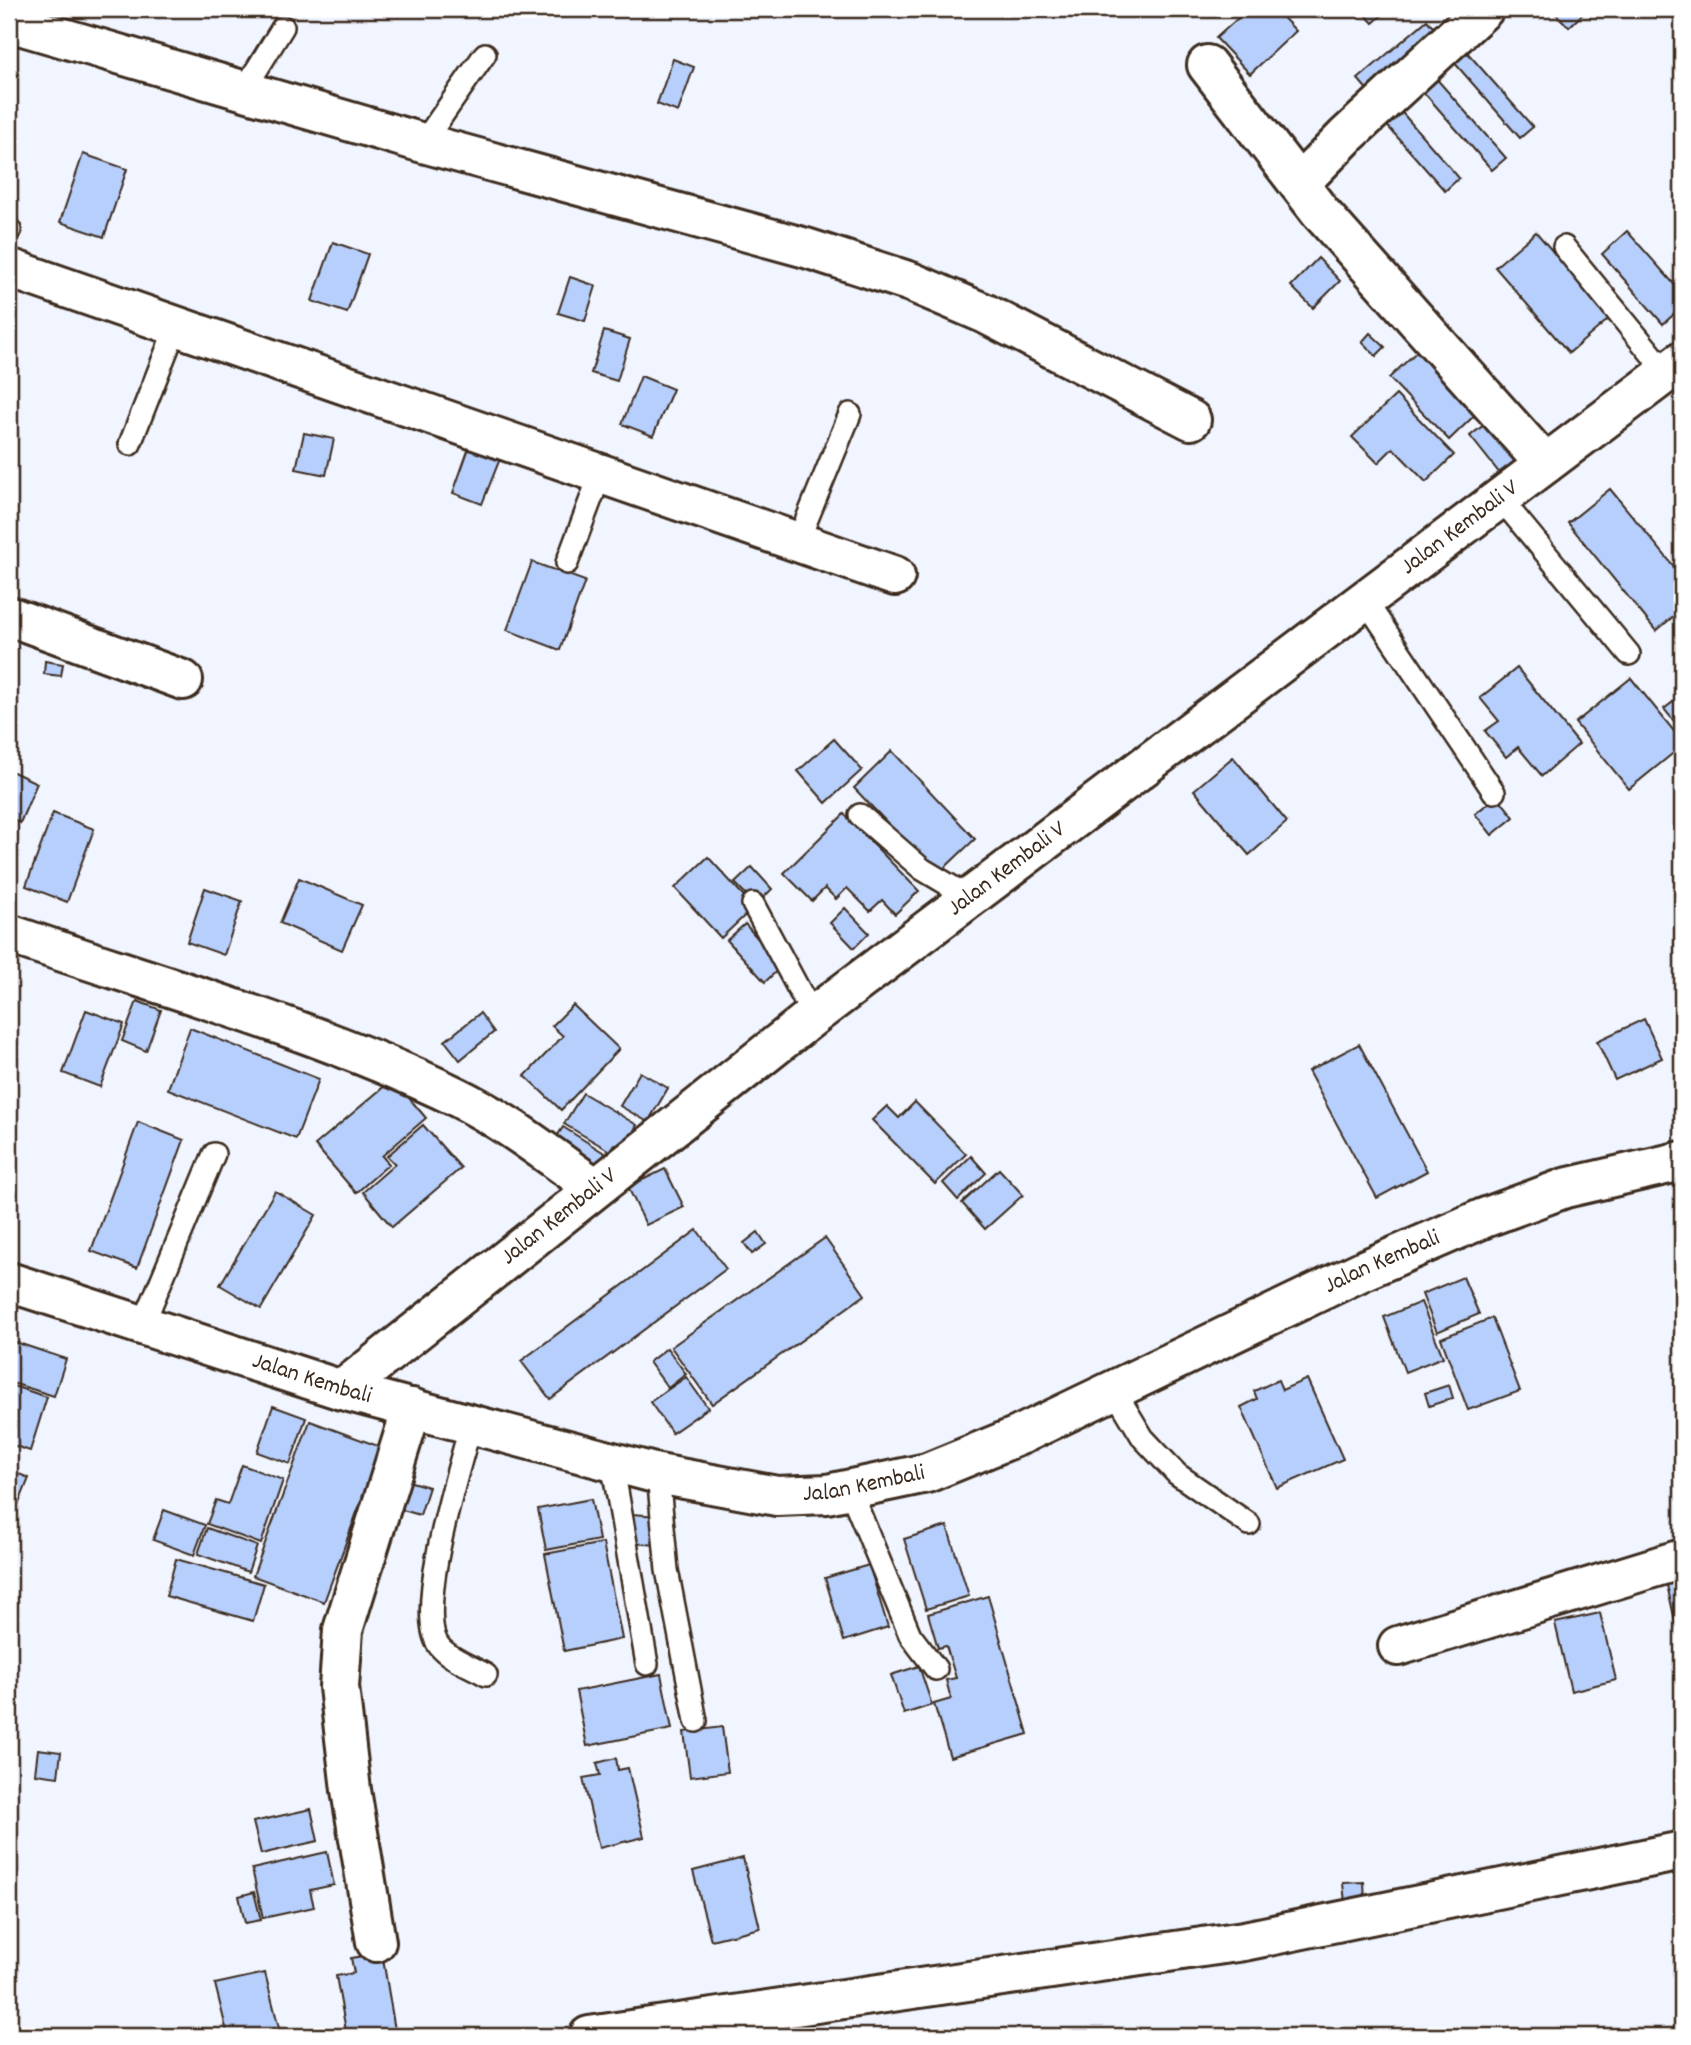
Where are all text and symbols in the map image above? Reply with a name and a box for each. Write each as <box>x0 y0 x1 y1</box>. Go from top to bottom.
street label: Jalan Kembali V <box>1394 472 1527 584</box>
street label: Jalan Kembali V <box>941 813 1074 925</box>
street label: Jalan Kembali V <box>494 1160 626 1274</box>
street label: Jalan Kembali <box>1319 1222 1446 1304</box>
street label: Jalan Kembali <box>247 1345 375 1414</box>
street label: Jalan Kembali <box>802 1457 928 1512</box>

